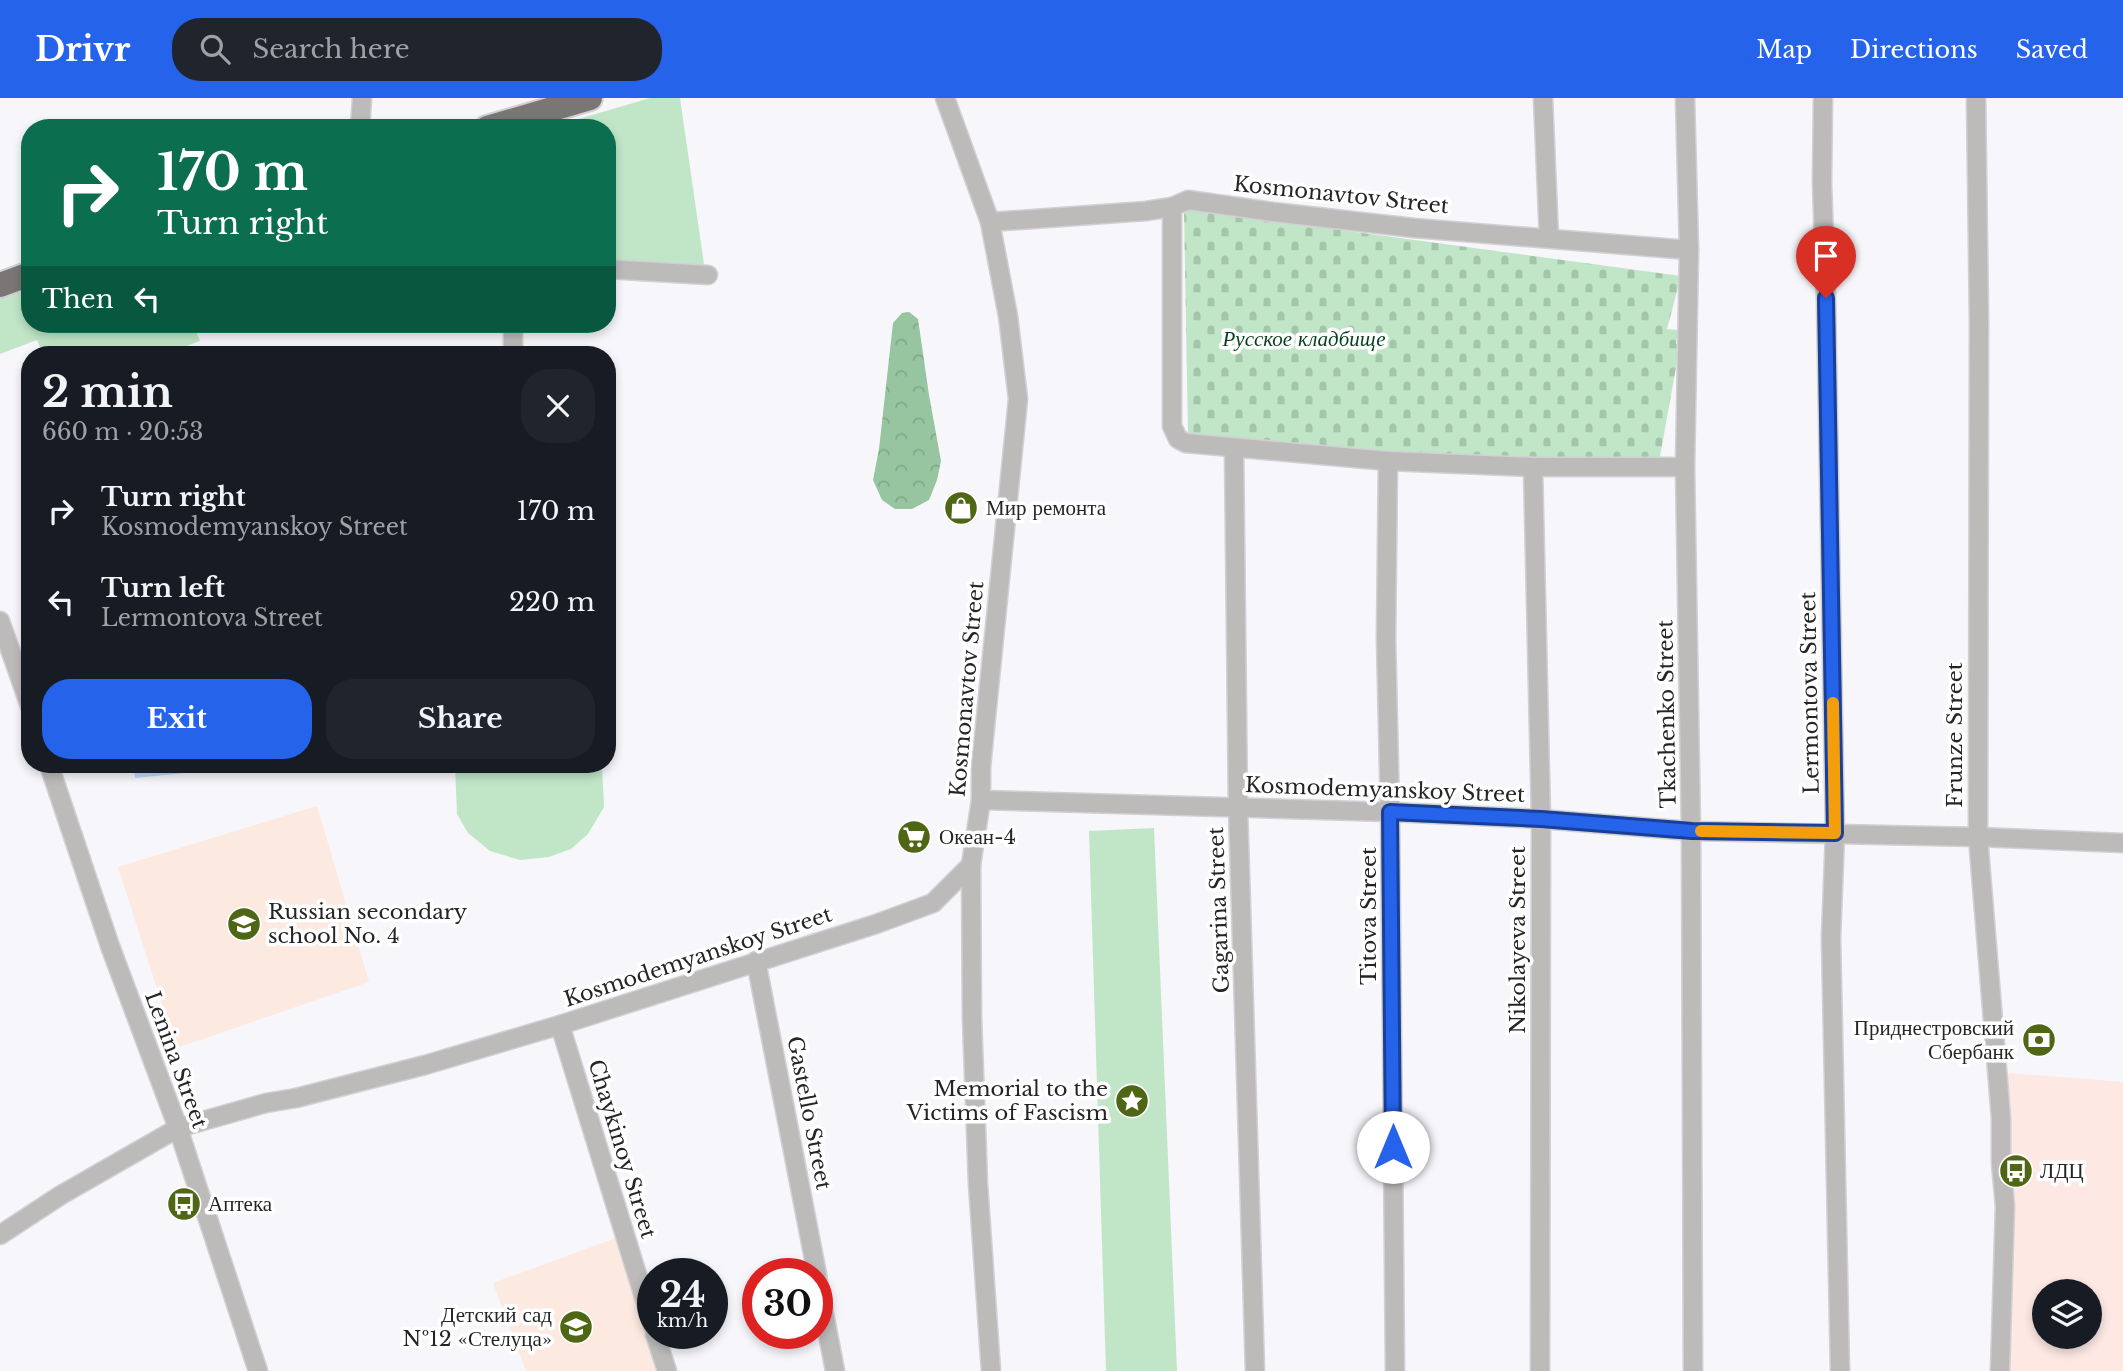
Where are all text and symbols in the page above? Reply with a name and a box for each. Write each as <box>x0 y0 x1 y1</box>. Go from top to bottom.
search box <box>172 18 662 81</box>
text: Drivr <box>35 29 130 70</box>
icon: search <box>196 30 234 68</box>
text: Search here <box>252 33 410 65</box>
text: Map <box>1756 35 1812 64</box>
text: Directions <box>1850 35 1978 64</box>
text: Saved <box>2016 35 2088 64</box>
text: 170 m <box>157 142 308 203</box>
icon: right <box>42 147 133 238</box>
street label: Kosmonavtov Street <box>1232 171 1450 219</box>
text: Turn right <box>157 203 328 243</box>
pin <box>1796 226 1856 298</box>
icon: arrive <box>1807 237 1845 275</box>
icon: left <box>128 280 166 318</box>
text: Then <box>42 283 114 315</box>
park label: Русское кладбище <box>1222 326 1385 352</box>
text: 2 min <box>42 366 173 418</box>
button: close <box>521 369 595 443</box>
text: 660 m · 20:53 <box>42 418 203 446</box>
text: Turn right <box>101 481 246 513</box>
shop icon: Мир ремонта <box>942 489 980 527</box>
icon: right <box>42 492 80 530</box>
text: 170 m <box>516 495 595 527</box>
place label: Мир ремонта <box>986 495 1107 521</box>
text: Kosmodemyanskoy Street <box>101 513 408 541</box>
text: Turn left <box>101 572 225 604</box>
street label: Kosmonavtov Street <box>945 580 989 798</box>
icon: left <box>42 583 80 621</box>
text: 220 m <box>509 586 595 618</box>
street label: Lermontova Street <box>1795 591 1825 794</box>
text: Lermontova Street <box>101 604 323 632</box>
street label: Tkachenko Street <box>1652 619 1682 809</box>
street label: Frunze Street <box>1942 662 1968 808</box>
button: Exit <box>42 679 312 759</box>
button: Share <box>326 679 595 759</box>
street label: Kosmodemyanskoy Street <box>1245 772 1525 808</box>
supermarket icon: Океан-4 <box>895 818 933 856</box>
place label: Океан-4 <box>939 824 1016 850</box>
street label: Gagarina Street <box>1203 826 1235 994</box>
street label: Nikolayeva Street <box>1505 846 1531 1034</box>
street label: Titova Street <box>1356 847 1382 985</box>
place label: Russian secondary school No. 4 <box>268 899 468 949</box>
street label: Kosmodemyanskoy Street <box>561 901 835 1013</box>
school or university icon: Russian secondary school No. 4 <box>225 905 263 943</box>
street label: Lenina Street <box>139 988 213 1132</box>
place label: Приднестровский Сбербанк <box>1854 1015 2015 1065</box>
bank icon: Приднестровский Сбербанк <box>2020 1021 2058 1059</box>
street label: Gastello Street <box>781 1034 837 1192</box>
street label: Chaykinoy Street <box>582 1056 662 1242</box>
place label: Memorial to the Victims of Fascism <box>906 1076 1108 1126</box>
place icon: Memorial to the Victims of Fascism <box>1113 1082 1151 1120</box>
position arrow <box>1356 1110 1430 1184</box>
bus stop icon: ЛДЦ <box>1997 1152 2035 1190</box>
place label: ЛДЦ <box>2040 1158 2084 1184</box>
bus stop icon: Аптека <box>165 1185 203 1223</box>
place label: Аптека <box>208 1191 273 1217</box>
speed limit sign: 30 <box>742 1258 833 1349</box>
text: 24 <box>659 1273 706 1316</box>
map controls <box>2032 1279 2102 1349</box>
button: layers <box>2032 1279 2102 1349</box>
place label: Детский сад №12 «Стелуца» <box>402 1302 552 1352</box>
school or university icon: Детский сад №12 «Стелуца» <box>557 1308 595 1346</box>
text: km/h <box>657 1310 708 1332</box>

